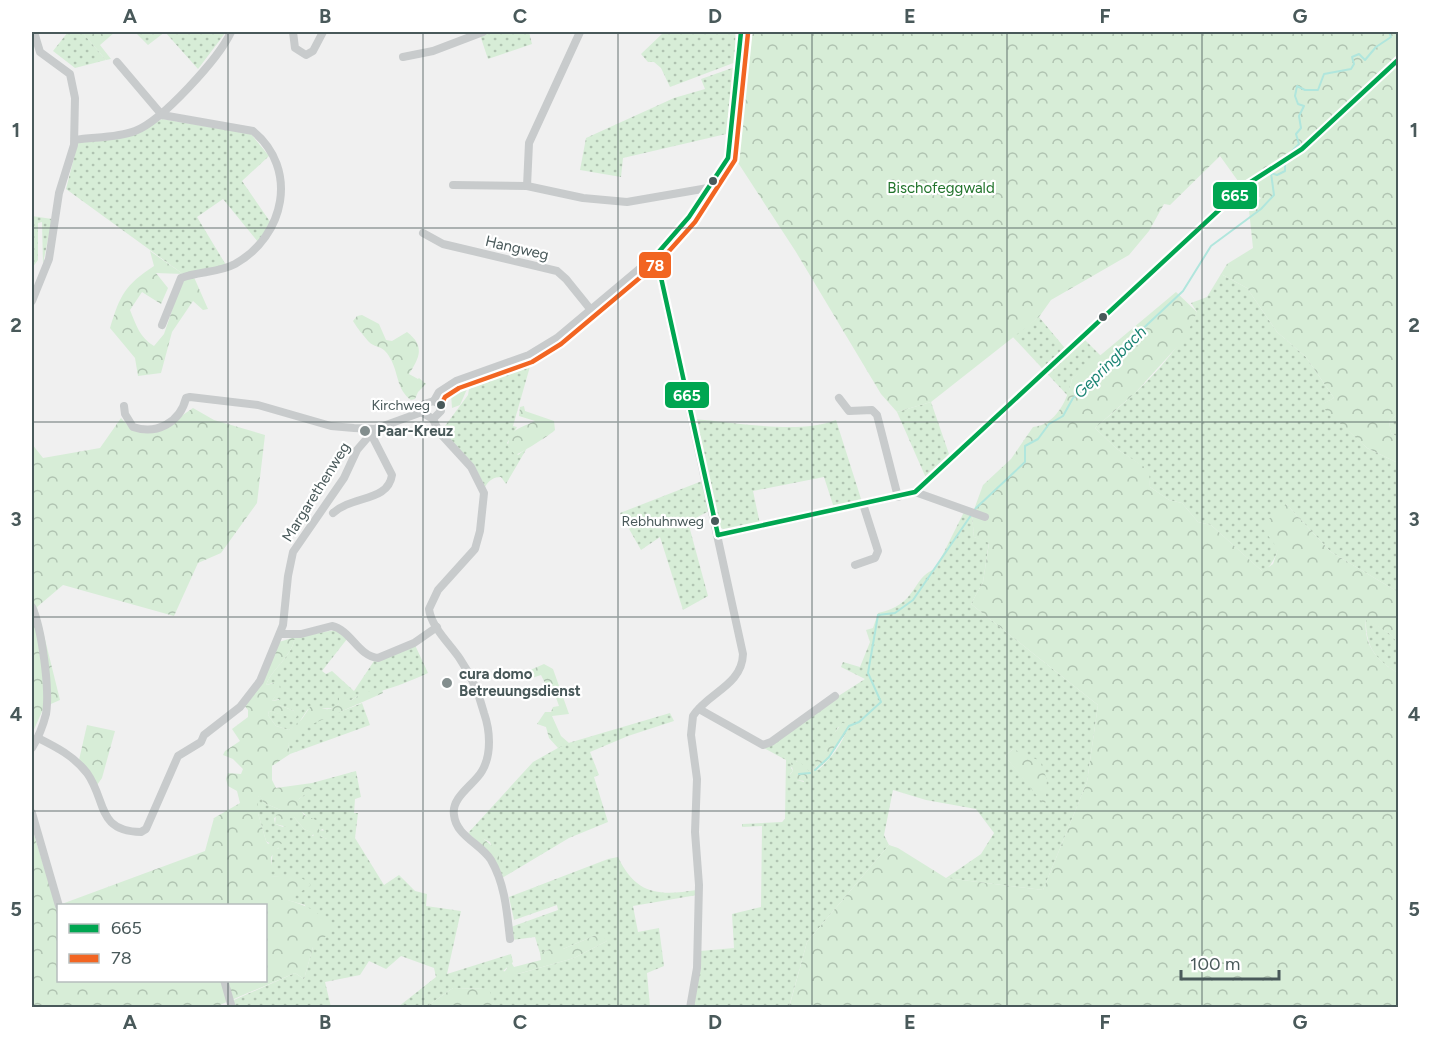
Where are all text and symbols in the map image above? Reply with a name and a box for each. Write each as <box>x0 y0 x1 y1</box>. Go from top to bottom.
text: A <box>123 4 138 28</box>
text: B <box>319 4 331 28</box>
text: C <box>513 4 527 28</box>
text: D <box>708 4 722 28</box>
text: E <box>904 4 916 28</box>
text: F <box>1099 4 1111 28</box>
text: G <box>1293 4 1308 28</box>
text: 1 <box>12 118 20 142</box>
text: 1 <box>1410 118 1418 142</box>
unlabelled marker <box>707 175 719 187</box>
park label: Bischofeggwald <box>887 179 995 197</box>
line badge: 665 <box>1212 181 1258 210</box>
text: 665 <box>1221 186 1249 205</box>
street label: Hangweg <box>483 232 551 264</box>
line badge: 78 <box>638 251 672 279</box>
text: 78 <box>646 256 665 275</box>
unlabelled marker <box>1097 311 1109 323</box>
text: 2 <box>10 313 22 337</box>
text: 2 <box>1408 313 1420 337</box>
water label: Gepringbach <box>1070 322 1150 402</box>
line badge: 665 <box>664 381 710 409</box>
text: 665 <box>673 386 701 405</box>
place label: Kirchweg <box>372 397 430 414</box>
marker: Kirchweg <box>435 399 447 411</box>
place label: Paar-Kreuz <box>377 422 453 440</box>
marker: Paar-Kreuz <box>358 424 372 438</box>
street label: Margarethenweg <box>278 439 354 545</box>
text: 3 <box>10 507 22 531</box>
text: 3 <box>1408 507 1420 531</box>
place label: Rebhuhnweg <box>622 513 704 530</box>
marker: Rebhuhnweg <box>709 515 721 527</box>
place label: cura domo Betreuungsdienst <box>459 665 581 700</box>
marker: cura domo Betreuungsdienst <box>440 676 454 690</box>
text: 4 <box>10 702 23 726</box>
text: 4 <box>1408 702 1421 726</box>
text: 5 <box>10 897 22 921</box>
text: 5 <box>1408 897 1420 921</box>
legend <box>57 904 267 982</box>
text: 665 <box>111 917 142 939</box>
scale bar <box>1181 943 1278 981</box>
text: 78 <box>111 947 132 969</box>
text: 100 m <box>1190 953 1240 975</box>
text: A <box>123 1010 138 1034</box>
text: B <box>319 1010 331 1034</box>
text: C <box>513 1010 527 1034</box>
text: D <box>708 1010 722 1034</box>
text: E <box>904 1010 916 1034</box>
text: F <box>1099 1010 1111 1034</box>
text: G <box>1293 1010 1308 1034</box>

